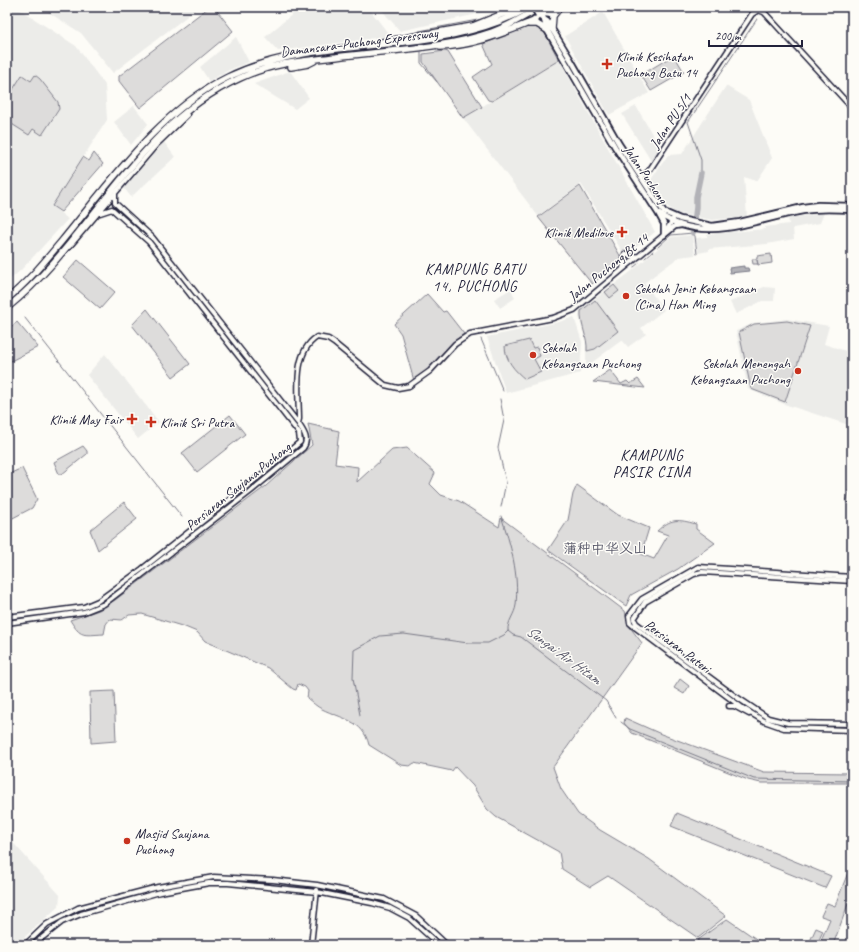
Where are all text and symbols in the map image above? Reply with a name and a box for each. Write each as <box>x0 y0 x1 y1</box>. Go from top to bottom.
scale bar <box>709 22 802 48</box>
street label: Damansara–Puchong Expressway <box>279 24 440 61</box>
text: 200 m <box>715 28 742 44</box>
place label: Klinik Kesihatan Puchong Batu 14 <box>616 48 699 81</box>
marker: Klinik Kesihatan Puchong Batu 14 <box>601 58 613 70</box>
street label: Jalan PU 5/1 <box>645 90 695 153</box>
street label: Jalan Puchong <box>619 141 672 208</box>
place label: Klinik Medilove <box>544 224 614 241</box>
marker: Klinik Medilove <box>616 226 628 238</box>
street label: Jalan Puchong Bt 14 <box>564 229 653 306</box>
district label: KAMPUNG BATU 14, PUCHONG <box>425 260 527 296</box>
place label: Sekolah Jenis Kebangsaan (Cina) Han Ming <box>634 280 756 313</box>
marker: Sekolah Jenis Kebangsaan (Cina) Han Ming <box>621 291 631 301</box>
place label: Sekolah Kebangsaan Puchong <box>541 339 642 372</box>
marker: Sekolah Kebangsaan Puchong <box>528 350 538 360</box>
place label: Sekolah Menengah Kebangsaan Puchong <box>690 355 791 388</box>
marker: Sekolah Menengah Kebangsaan Puchong <box>793 366 803 376</box>
place label: Klinik May Fair <box>49 411 124 428</box>
marker: Klinik May Fair <box>126 413 138 425</box>
place label: Klinik Sri Putra <box>160 414 235 431</box>
marker: Klinik Sri Putra <box>145 416 157 428</box>
street label: Persiaran Saujana Puchong <box>182 438 295 534</box>
district label: KAMPUNG PASIR CINA <box>613 446 692 482</box>
park label: 蒲种中华义山 <box>563 540 647 557</box>
street label: Persiaran Puteri <box>641 616 716 678</box>
water label: Sungai Air Hitam <box>523 622 606 690</box>
place label: Masjid Saujana Puchong <box>135 825 210 858</box>
marker: Masjid Saujana Puchong <box>122 836 132 846</box>

